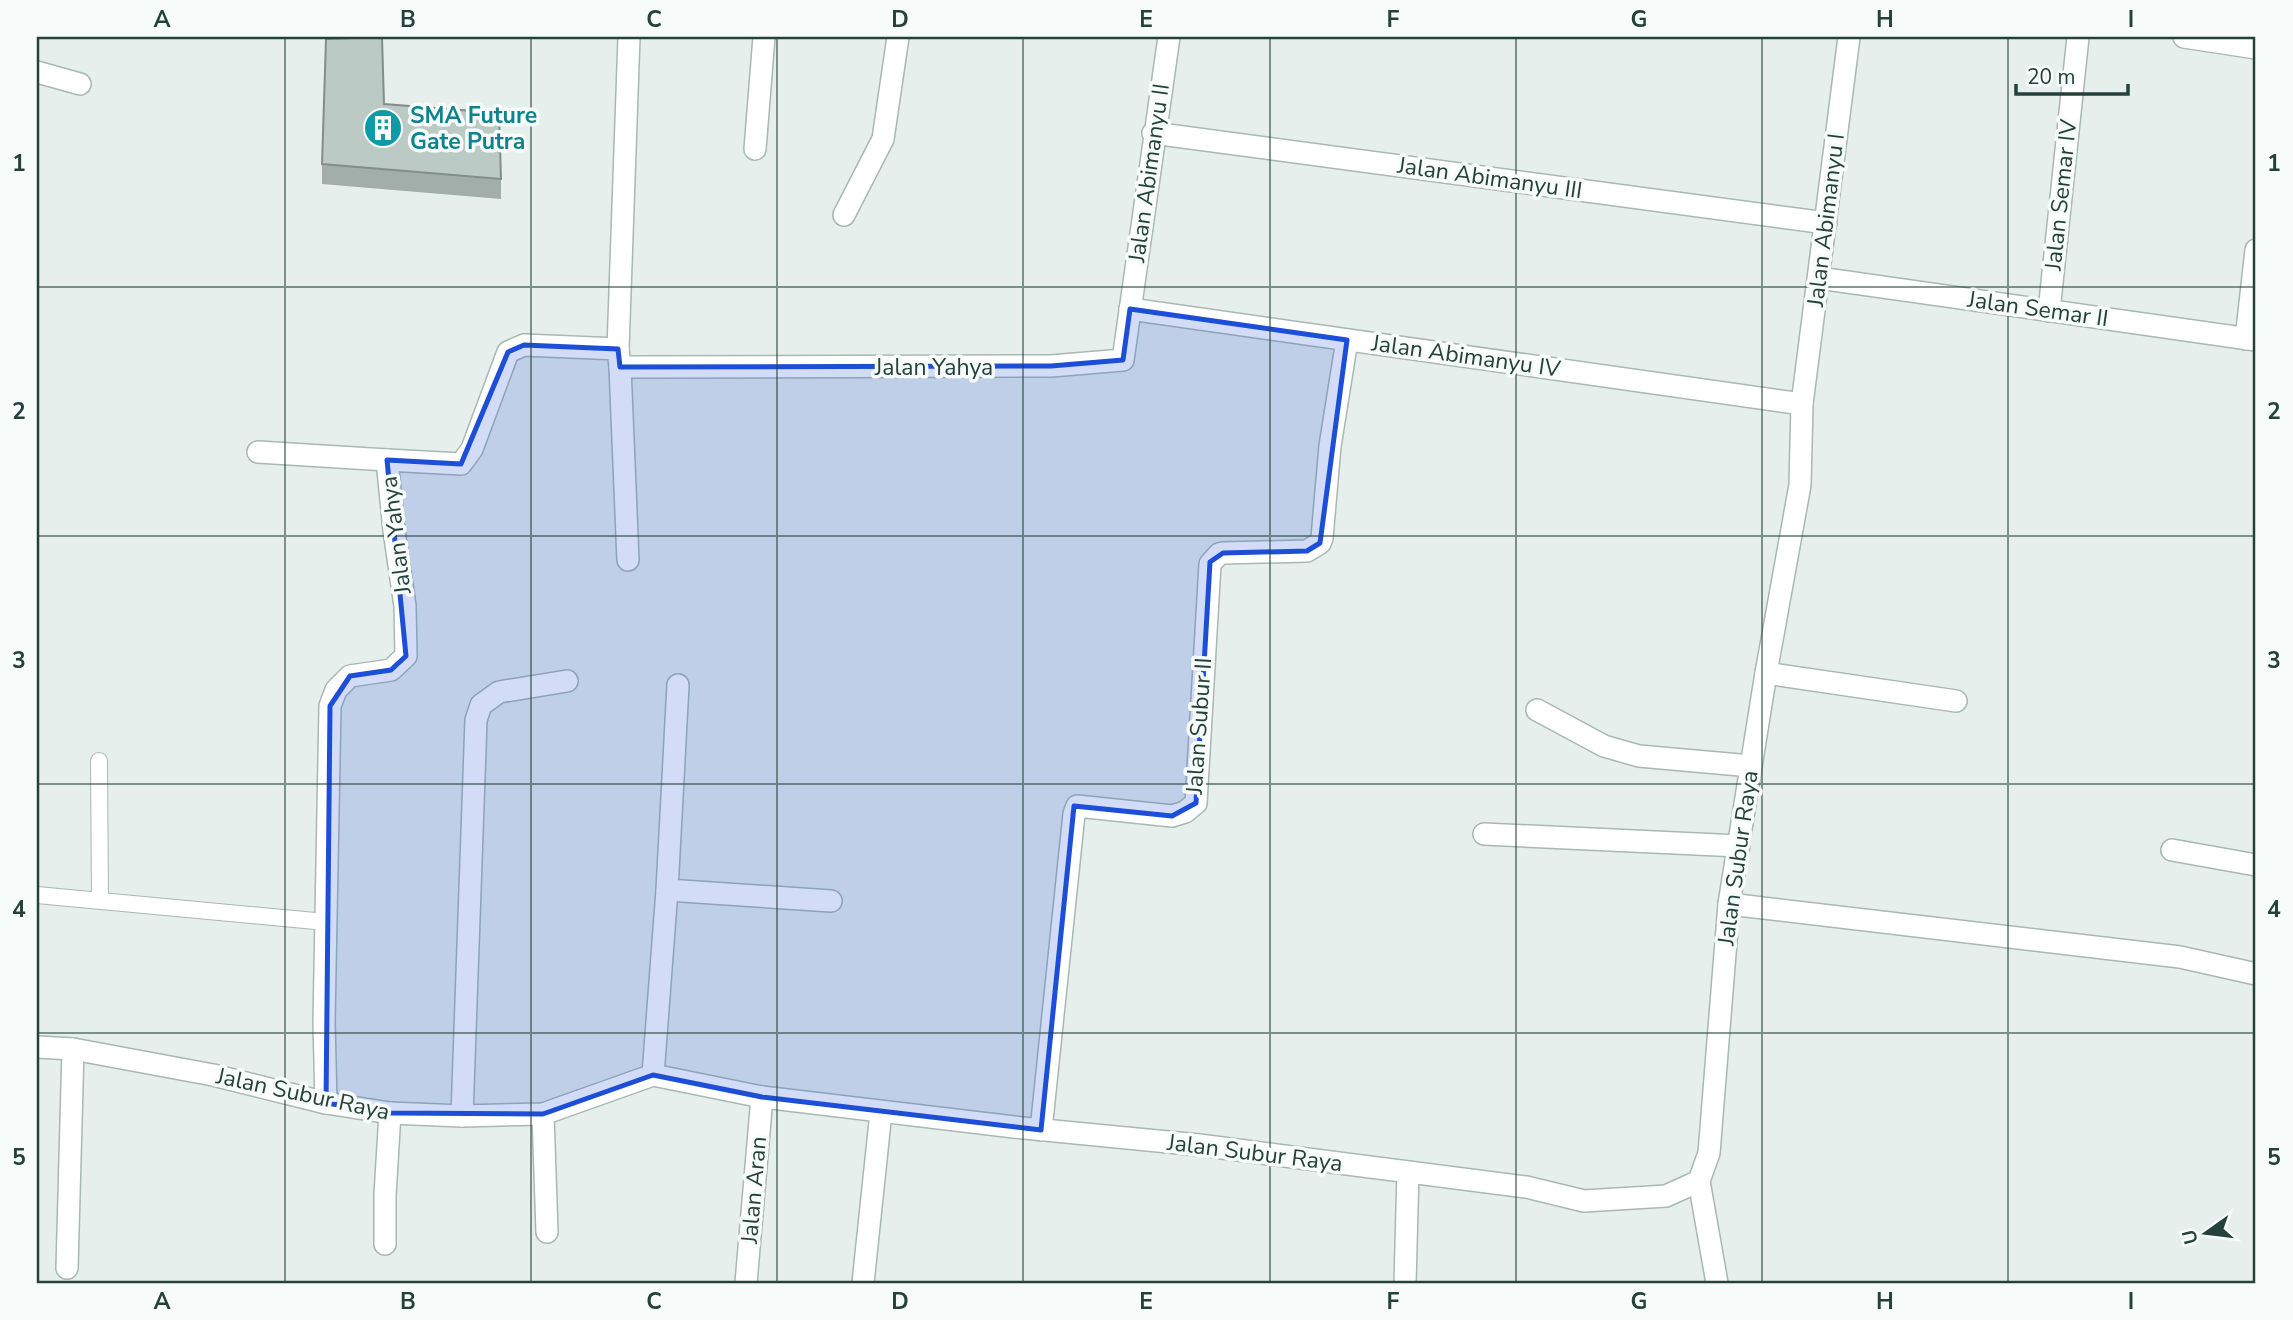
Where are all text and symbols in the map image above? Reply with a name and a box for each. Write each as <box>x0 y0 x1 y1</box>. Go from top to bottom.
text: A <box>153 4 171 35</box>
text: B <box>400 4 416 35</box>
text: C <box>646 4 662 35</box>
text: D <box>891 4 909 35</box>
text: E <box>1139 4 1153 35</box>
text: F <box>1387 4 1400 35</box>
text: G <box>1631 4 1647 35</box>
text: H <box>1876 4 1894 35</box>
text: I <box>2128 4 2134 35</box>
scale bar <box>2016 52 2128 96</box>
text: 20 m <box>2027 63 2076 91</box>
street label: Jalan Abimanyu II <box>1121 82 1177 265</box>
place label: SMA Future Gate Putra <box>410 100 537 157</box>
building icon: SMA Future Gate Putra <box>362 107 404 149</box>
street label: Jalan Semar IV <box>2038 118 2084 273</box>
street label: Jalan Abimanyu I <box>1800 132 1852 309</box>
text: 1 <box>12 148 26 179</box>
text: 1 <box>2267 148 2281 179</box>
street label: Jalan Abimanyu III <box>1395 150 1584 206</box>
street label: Jalan Semar II <box>1965 284 2110 334</box>
street label: Jalan Abimanyu IV <box>1369 327 1563 385</box>
street label: Jalan Yahya <box>874 352 993 383</box>
text: 2 <box>12 396 26 427</box>
text: 2 <box>2267 396 2281 427</box>
street label: Jalan Yahya <box>373 474 419 597</box>
text: 3 <box>12 645 26 676</box>
text: 3 <box>2267 645 2281 676</box>
street label: Jalan Subur II <box>1179 657 1219 796</box>
street label: Jalan Subur Raya <box>1710 769 1766 948</box>
text: 4 <box>12 894 26 925</box>
text: 4 <box>2267 894 2281 925</box>
street label: Jalan Subur Raya <box>213 1060 392 1127</box>
street label: Jalan Subur Raya <box>1165 1127 1344 1179</box>
street label: Jalan Aran <box>734 1135 774 1246</box>
text: 5 <box>12 1142 26 1173</box>
text: 5 <box>2267 1142 2281 1173</box>
north arrow <box>2170 1198 2240 1268</box>
text: U <box>2176 1227 2205 1247</box>
text: A <box>153 1286 171 1317</box>
text: B <box>400 1286 416 1317</box>
text: C <box>646 1286 662 1317</box>
text: D <box>891 1286 909 1317</box>
text: E <box>1139 1286 1153 1317</box>
text: F <box>1387 1286 1400 1317</box>
text: G <box>1631 1286 1647 1317</box>
text: H <box>1876 1286 1894 1317</box>
text: I <box>2128 1286 2134 1317</box>

